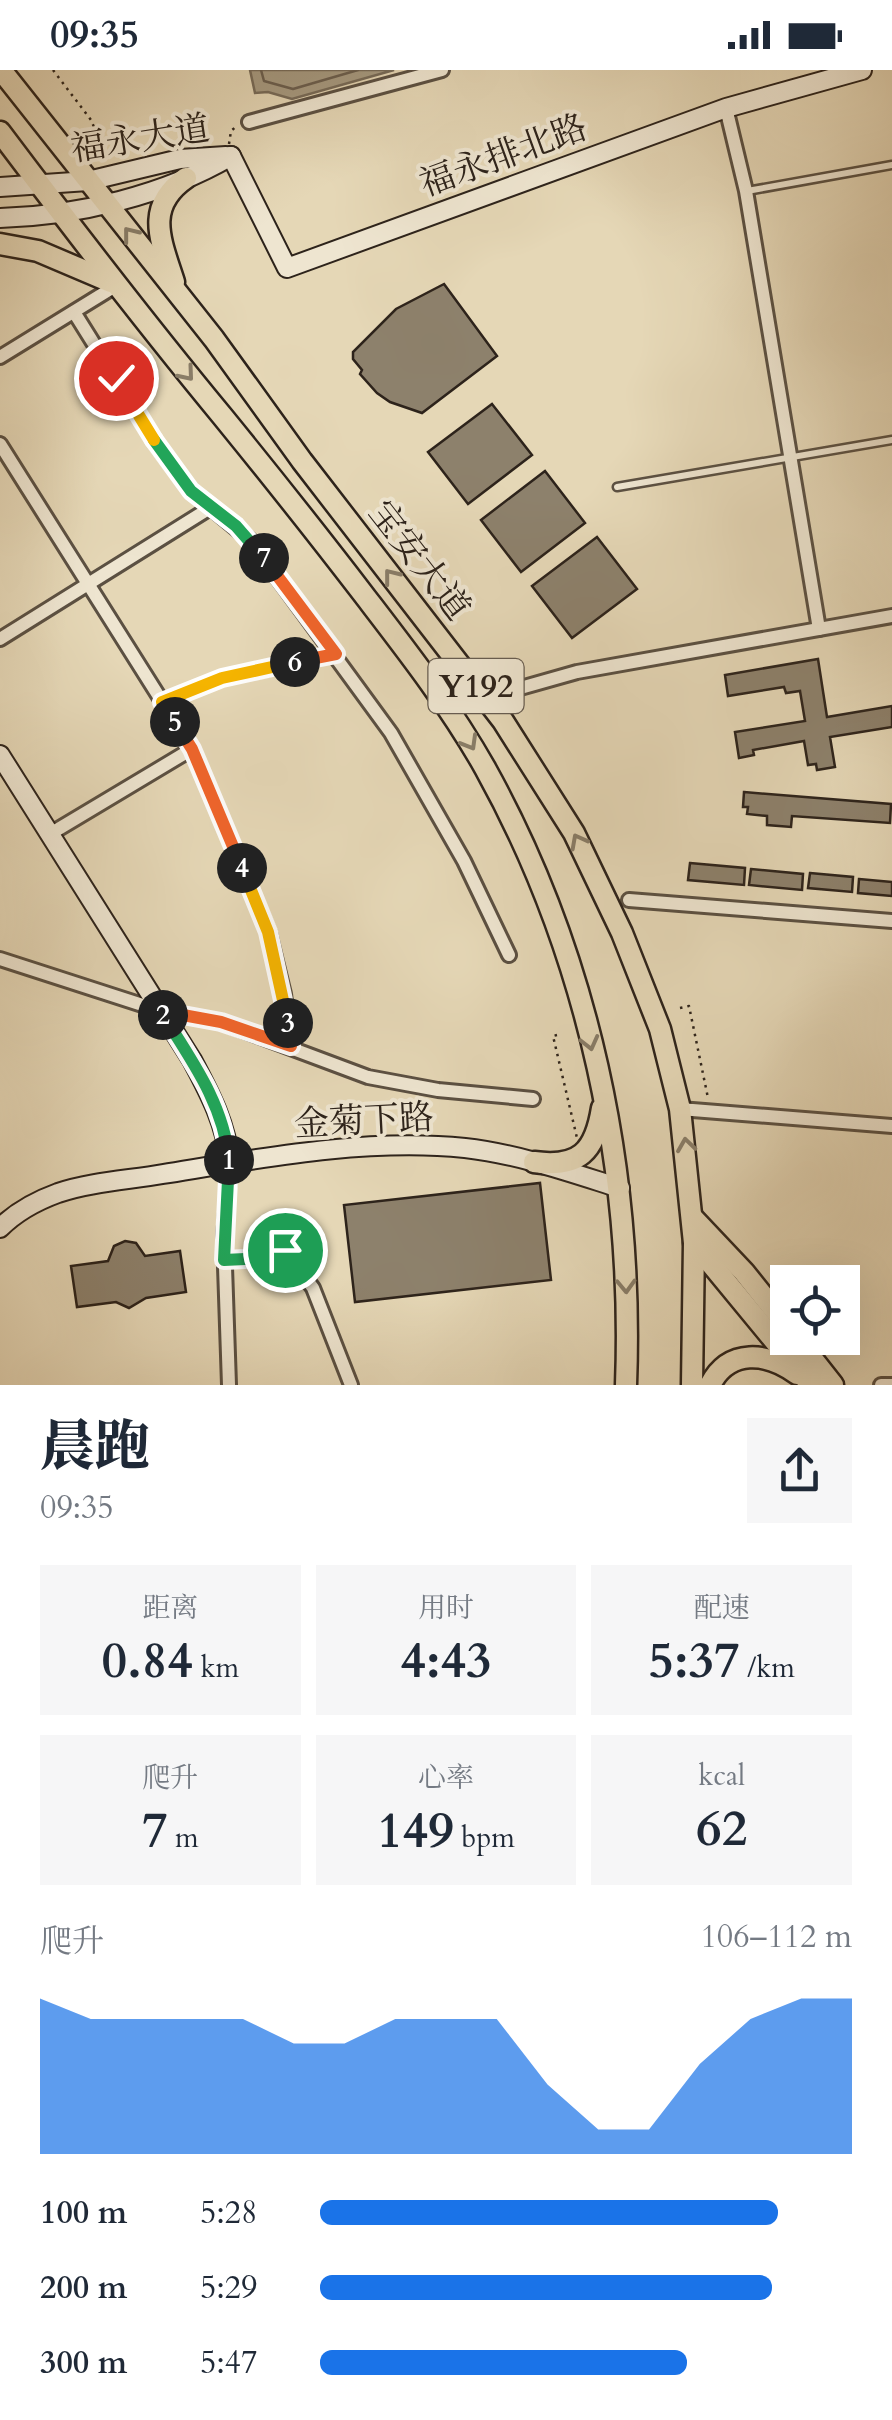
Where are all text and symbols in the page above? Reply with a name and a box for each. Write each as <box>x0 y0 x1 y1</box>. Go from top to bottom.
text: 09:35 <box>50 9 139 61</box>
street label: 福永排北路 <box>413 103 594 208</box>
street label: 福永大道 <box>67 104 213 174</box>
one-way arrow <box>124 227 141 245</box>
pin <box>74 336 159 421</box>
icon: check <box>89 351 144 406</box>
one-way arrow <box>175 362 193 380</box>
street label: 宝安大道 <box>357 491 481 631</box>
pin: 7 <box>239 533 289 583</box>
text: 7 <box>257 539 271 577</box>
one-way arrow <box>385 569 402 587</box>
pin: 6 <box>270 637 320 687</box>
text: 6 <box>288 643 302 681</box>
road number: Y192 <box>428 659 524 713</box>
pin: 5 <box>150 697 200 747</box>
text: 5 <box>168 703 182 741</box>
one-way arrow <box>458 732 477 750</box>
one-way arrow <box>571 833 590 851</box>
pin: 4 <box>217 843 267 893</box>
text: 4 <box>235 849 249 887</box>
pin: 2 <box>138 990 188 1040</box>
text: 2 <box>156 996 170 1034</box>
pin: 3 <box>263 998 313 1048</box>
text: 3 <box>281 1004 295 1042</box>
one-way arrow <box>578 1034 599 1051</box>
street label: 金菊下路 <box>293 1093 435 1149</box>
pin: 1 <box>204 1135 254 1185</box>
one-way arrow <box>676 1137 697 1154</box>
text: 1 <box>222 1141 236 1179</box>
pin <box>243 1208 328 1293</box>
icon: arrive <box>258 1223 313 1278</box>
map controls <box>770 1265 860 1355</box>
button: locate <box>770 1265 860 1355</box>
one-way arrow <box>615 1278 636 1294</box>
text: 晨跑 <box>40 1411 150 1485</box>
button: share <box>747 1418 852 1523</box>
text: 09:35 <box>40 1486 114 1530</box>
text: 距离 <box>142 1589 198 1627</box>
text: 用时 <box>418 1589 474 1627</box>
text: 配速 <box>694 1589 750 1627</box>
text: 0.84 <box>102 1627 193 1695</box>
text: 4:43 <box>400 1627 492 1695</box>
text: 5:37 <box>648 1627 740 1695</box>
text: km <box>193 1649 239 1687</box>
text: /km <box>740 1649 795 1687</box>
text: kcal <box>698 1757 745 1795</box>
text: 爬升 <box>142 1759 198 1797</box>
text: 心率 <box>418 1759 474 1797</box>
text: 62 <box>696 1795 747 1863</box>
text: 7 <box>142 1797 168 1865</box>
text: 149 <box>377 1797 454 1865</box>
text: m <box>168 1819 199 1857</box>
text: bpm <box>454 1819 515 1857</box>
text: 106–112 m <box>700 1915 852 1959</box>
text: 爬升 <box>40 1920 104 1964</box>
text: 100 m <box>40 2191 127 2235</box>
text: 5:28 <box>200 2191 257 2235</box>
text: 200 m <box>40 2266 127 2310</box>
text: 5:29 <box>200 2266 257 2310</box>
text: 300 m <box>40 2341 127 2385</box>
text: 5:47 <box>200 2341 257 2385</box>

